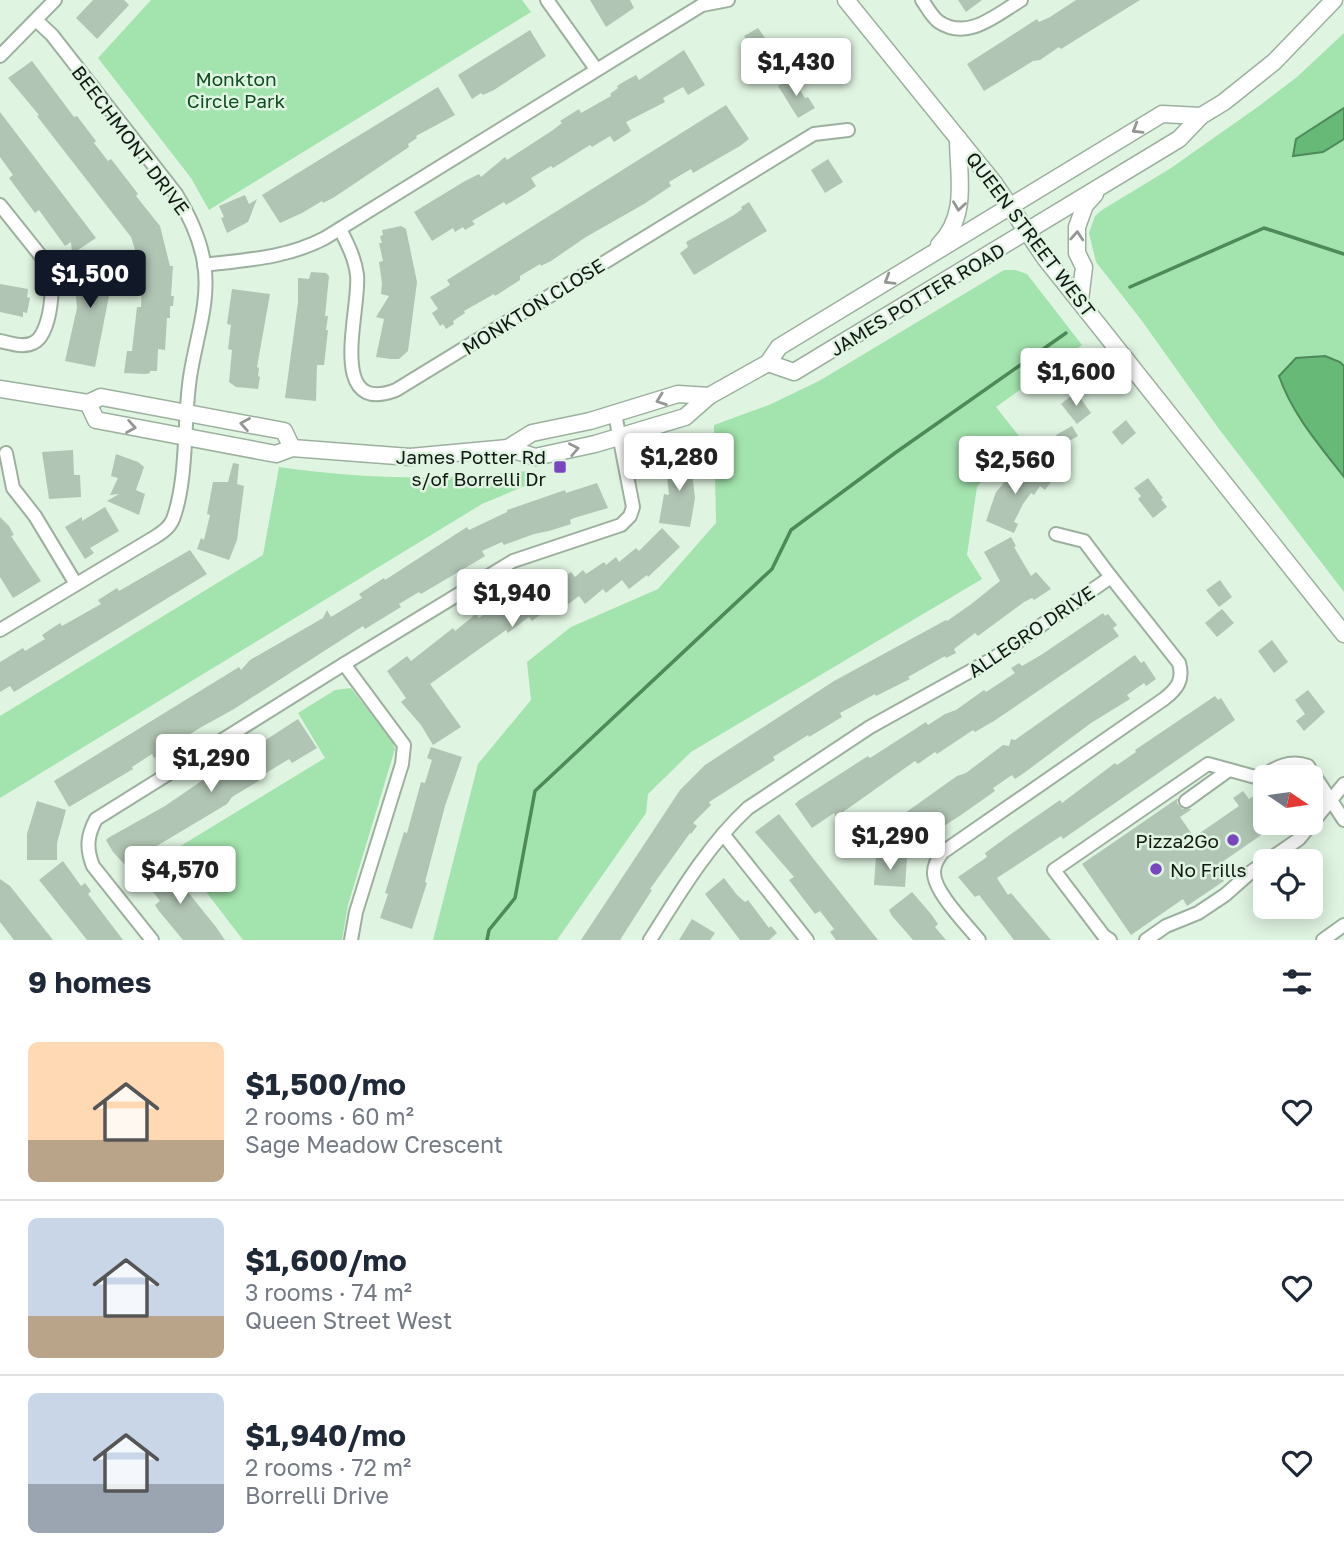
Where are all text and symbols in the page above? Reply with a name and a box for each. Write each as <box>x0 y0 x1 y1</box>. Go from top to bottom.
pin: $1,430 <box>739 38 853 98</box>
text: $1,430 <box>757 47 835 75</box>
street label: BEECHMONT DRIVE <box>67 61 195 219</box>
park label: Monkton Circle Park <box>187 67 285 112</box>
one-way arrow <box>1132 120 1145 133</box>
street label: QUEEN STREET WEST <box>961 147 1101 321</box>
one-way arrow <box>951 200 966 212</box>
one-way arrow <box>1070 230 1085 241</box>
street label: JAMES POTTER ROAD <box>825 238 1009 360</box>
pin: $1,500 <box>33 250 147 310</box>
street label: MONKTON CLOSE <box>458 253 608 359</box>
text: $1,500 <box>51 259 129 287</box>
one-way arrow <box>884 272 897 285</box>
pin: $1,600 <box>1019 348 1133 408</box>
text: $1,600 <box>1036 357 1116 385</box>
one-way arrow <box>656 392 668 406</box>
one-way arrow <box>239 417 251 432</box>
one-way arrow <box>125 419 137 434</box>
pin: $1,280 <box>622 434 736 493</box>
pin: $2,560 <box>958 436 1072 496</box>
one-way arrow <box>568 442 580 457</box>
text: $1,280 <box>640 442 718 470</box>
place label: James Potter Rd s/of Borrelli Dr <box>396 445 547 490</box>
text: $2,560 <box>975 445 1055 473</box>
marker: James Potter Rd s/of Borrelli Dr <box>552 459 568 475</box>
pin: $1,940 <box>455 570 569 629</box>
text: $1,940 <box>473 578 551 606</box>
street label: ALLEGRO DRIVE <box>963 580 1099 682</box>
pin: $1,290 <box>154 734 268 794</box>
text: $1,290 <box>172 743 250 771</box>
north arrow <box>1253 765 1323 835</box>
map controls <box>1253 765 1323 919</box>
pin: $1,290 <box>833 812 947 872</box>
text: $1,290 <box>851 821 929 849</box>
place label: Pizza2Go <box>1135 829 1219 852</box>
marker: Pizza2Go <box>1225 832 1241 848</box>
pin: $4,570 <box>123 846 237 906</box>
button: locate <box>1253 849 1323 919</box>
text: $4,570 <box>141 855 219 883</box>
place label: No Frills <box>1170 858 1247 881</box>
marker: No Frills <box>1148 861 1164 877</box>
icon: filters <box>1278 963 1316 1001</box>
text: 9 homes <box>28 964 151 1000</box>
text: $1,500/mo <box>245 1066 406 1102</box>
icon: home <box>84 1070 168 1154</box>
icon: heart <box>1278 1093 1316 1131</box>
text: 2 rooms · 60 m² <box>245 1102 414 1130</box>
text: Sage Meadow Crescent <box>245 1130 503 1158</box>
text: $1,600/mo <box>245 1242 407 1278</box>
icon: home <box>84 1246 168 1330</box>
icon: heart <box>1278 1269 1316 1307</box>
text: 3 rooms · 74 m² <box>245 1278 412 1306</box>
text: Queen Street West <box>245 1306 452 1334</box>
text: $1,940/mo <box>245 1417 406 1453</box>
icon: home <box>84 1421 168 1505</box>
icon: heart <box>1278 1444 1316 1482</box>
text: 2 rooms · 72 m² <box>245 1453 411 1481</box>
text: Borrelli Drive <box>245 1481 389 1509</box>

